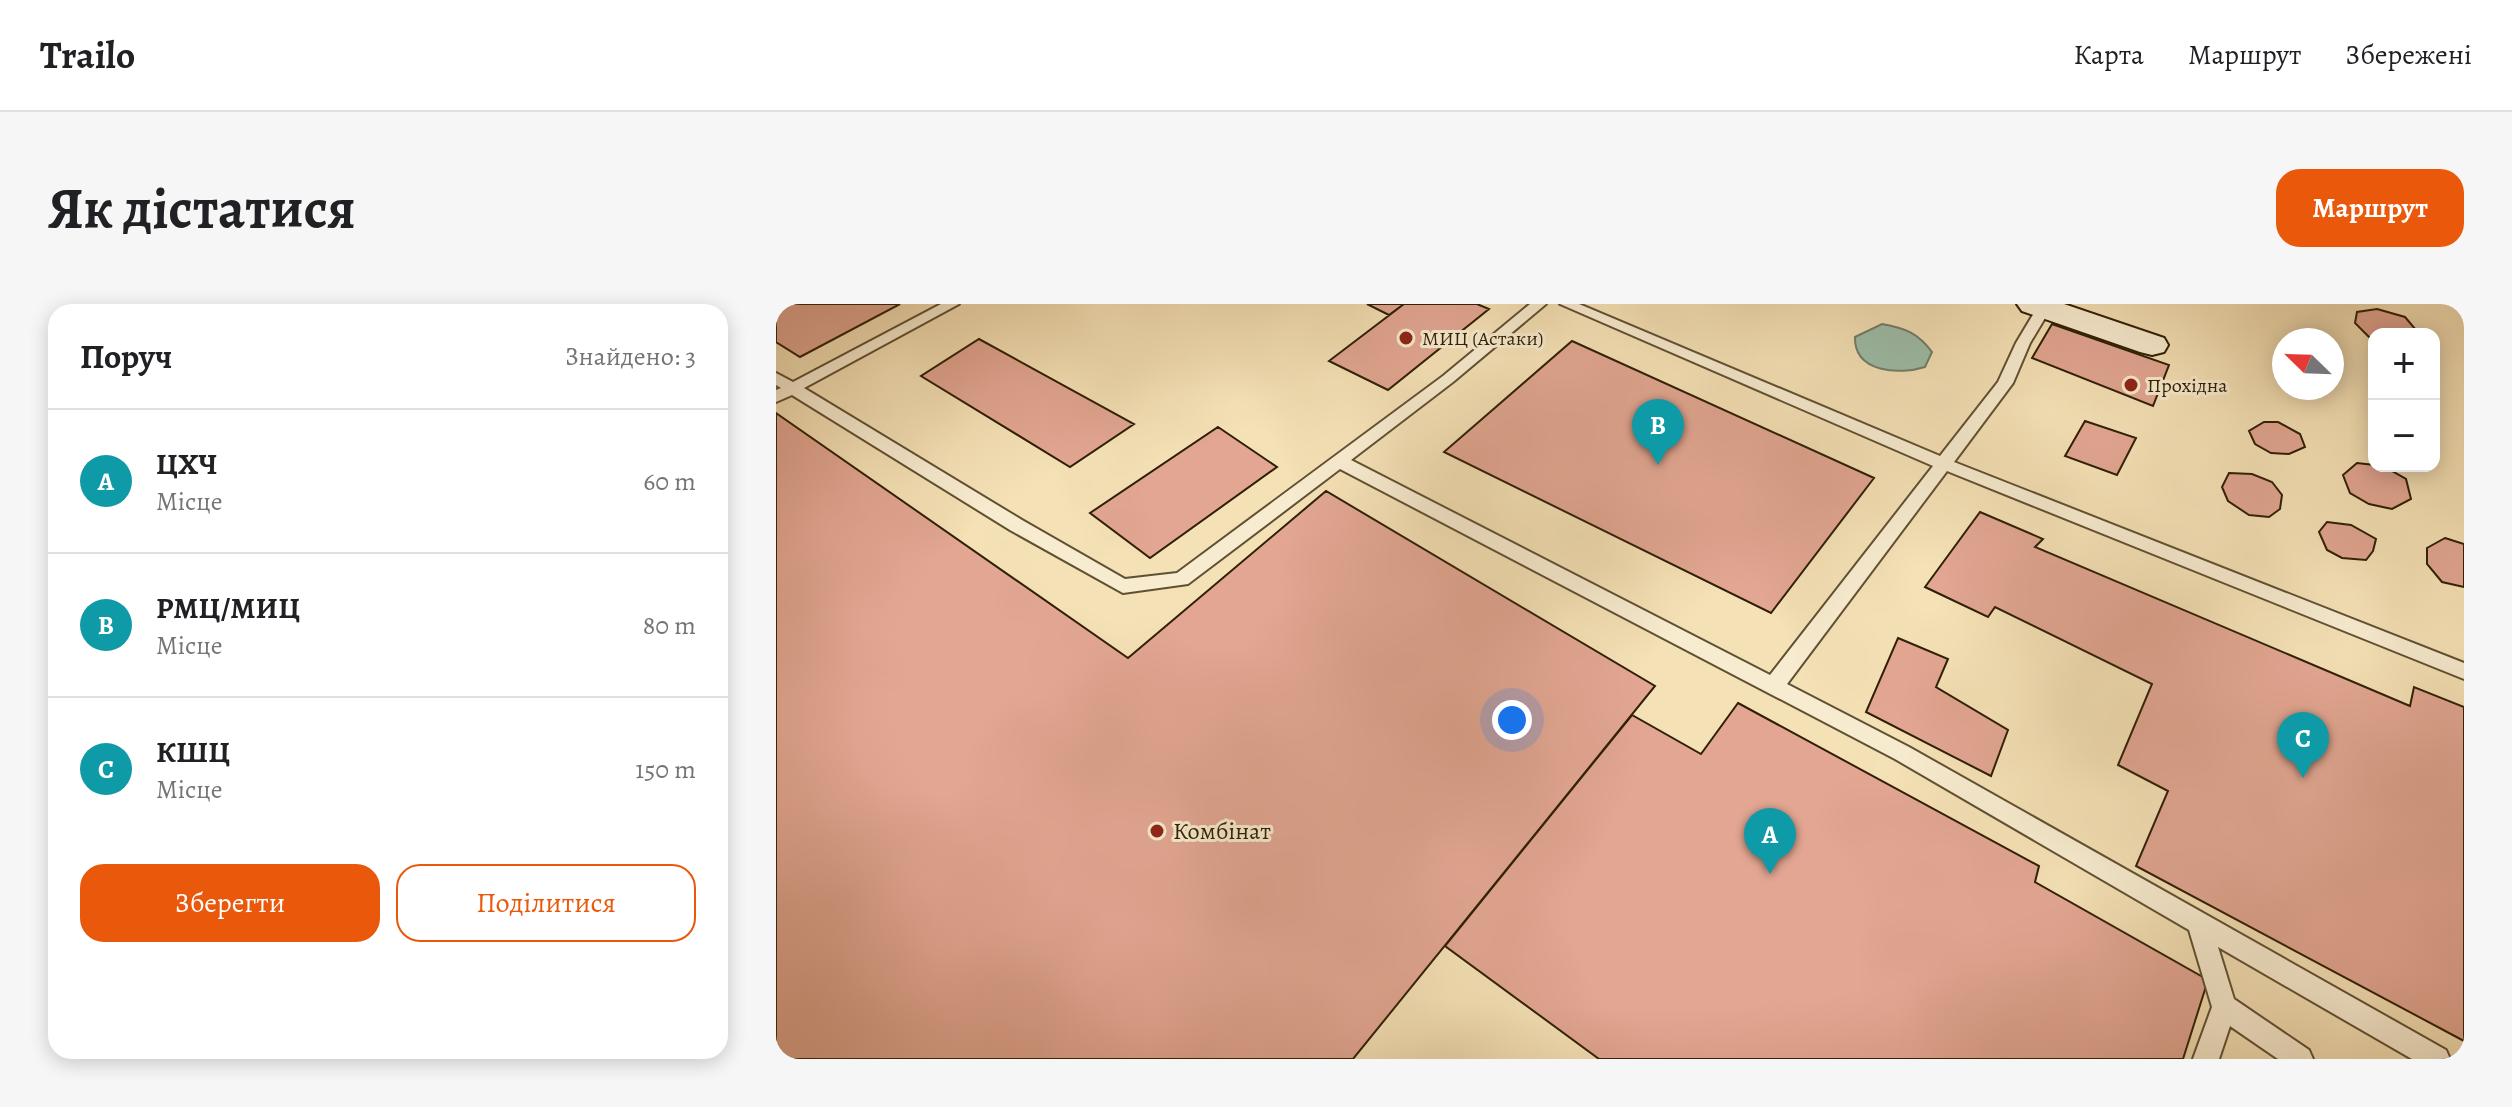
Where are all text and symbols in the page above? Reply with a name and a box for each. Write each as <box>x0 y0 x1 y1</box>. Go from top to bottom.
text: Trailo <box>40 29 135 81</box>
text: Карта <box>2073 36 2144 74</box>
text: Маршрут <box>2188 36 2301 74</box>
text: Збережені <box>2345 36 2472 74</box>
button: Маршрут <box>2276 169 2464 247</box>
text: Як дістатися <box>48 170 356 246</box>
place label: МИЦ (Астаки) <box>1422 325 1543 352</box>
north arrow <box>2272 328 2344 400</box>
map controls <box>2368 328 2440 472</box>
button: + <box>2368 328 2440 400</box>
marker: МИЦ (Астаки) <box>1397 329 1415 347</box>
text: Поруч <box>80 333 172 380</box>
text: Знайдено: 3 <box>565 339 696 374</box>
place label: Прохідна <box>2147 372 2228 399</box>
marker: Прохідна <box>2122 376 2140 394</box>
pin: B <box>1632 399 1684 465</box>
button: − <box>2368 400 2440 472</box>
text: ЦХЧ <box>156 444 217 484</box>
text: A <box>98 464 114 499</box>
text: 60 m <box>643 464 696 499</box>
text: Місце <box>156 484 223 519</box>
text: РМЦ/МИЦ <box>156 588 300 628</box>
text: B <box>98 608 114 643</box>
text: 80 m <box>643 608 696 643</box>
text: Місце <box>156 628 223 663</box>
your location <box>1492 700 1532 740</box>
pin: C <box>2277 712 2329 778</box>
text: КШЦ <box>156 732 230 772</box>
text: C <box>98 752 114 787</box>
text: 150 m <box>635 752 696 787</box>
text: Місце <box>156 772 223 807</box>
pin: A <box>1744 808 1796 874</box>
place label: Комбінат <box>1173 815 1271 847</box>
marker: Комбінат <box>1148 822 1166 840</box>
button: Зберегти <box>80 864 380 942</box>
button: Поділитися <box>396 864 696 942</box>

